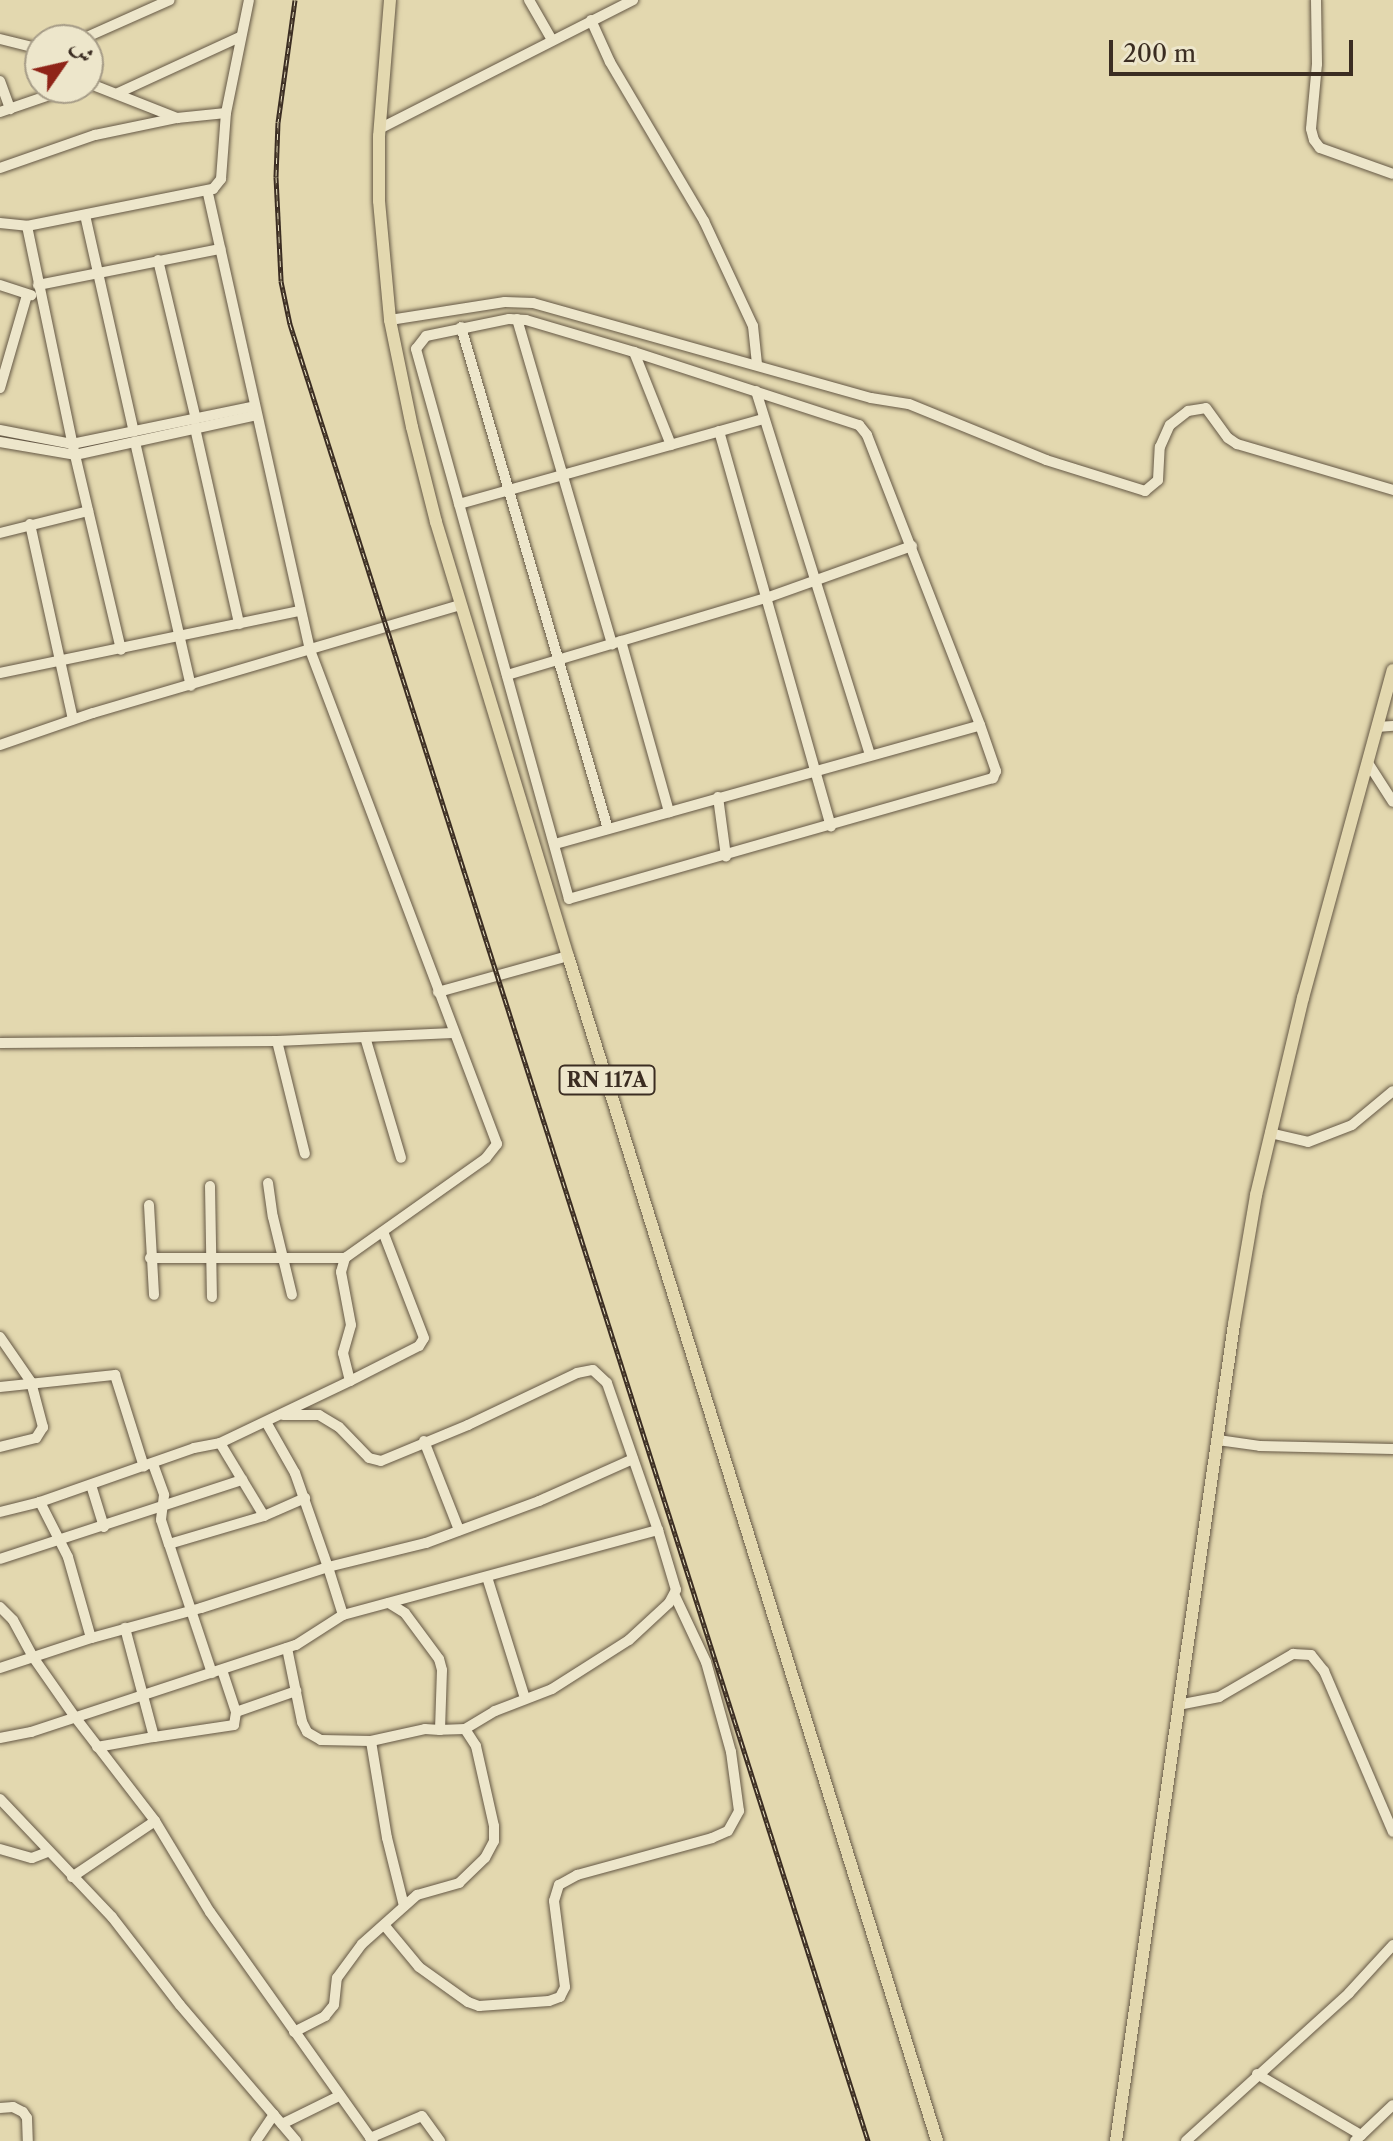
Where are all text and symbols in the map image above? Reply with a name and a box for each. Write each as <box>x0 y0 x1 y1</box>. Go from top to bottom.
north arrow <box>24 24 104 104</box>
scale bar <box>1113 24 1357 74</box>
text: ش <box>65 35 100 68</box>
text: 200 m <box>1123 39 1196 68</box>
road number: RN 117A <box>557 1064 657 1096</box>

